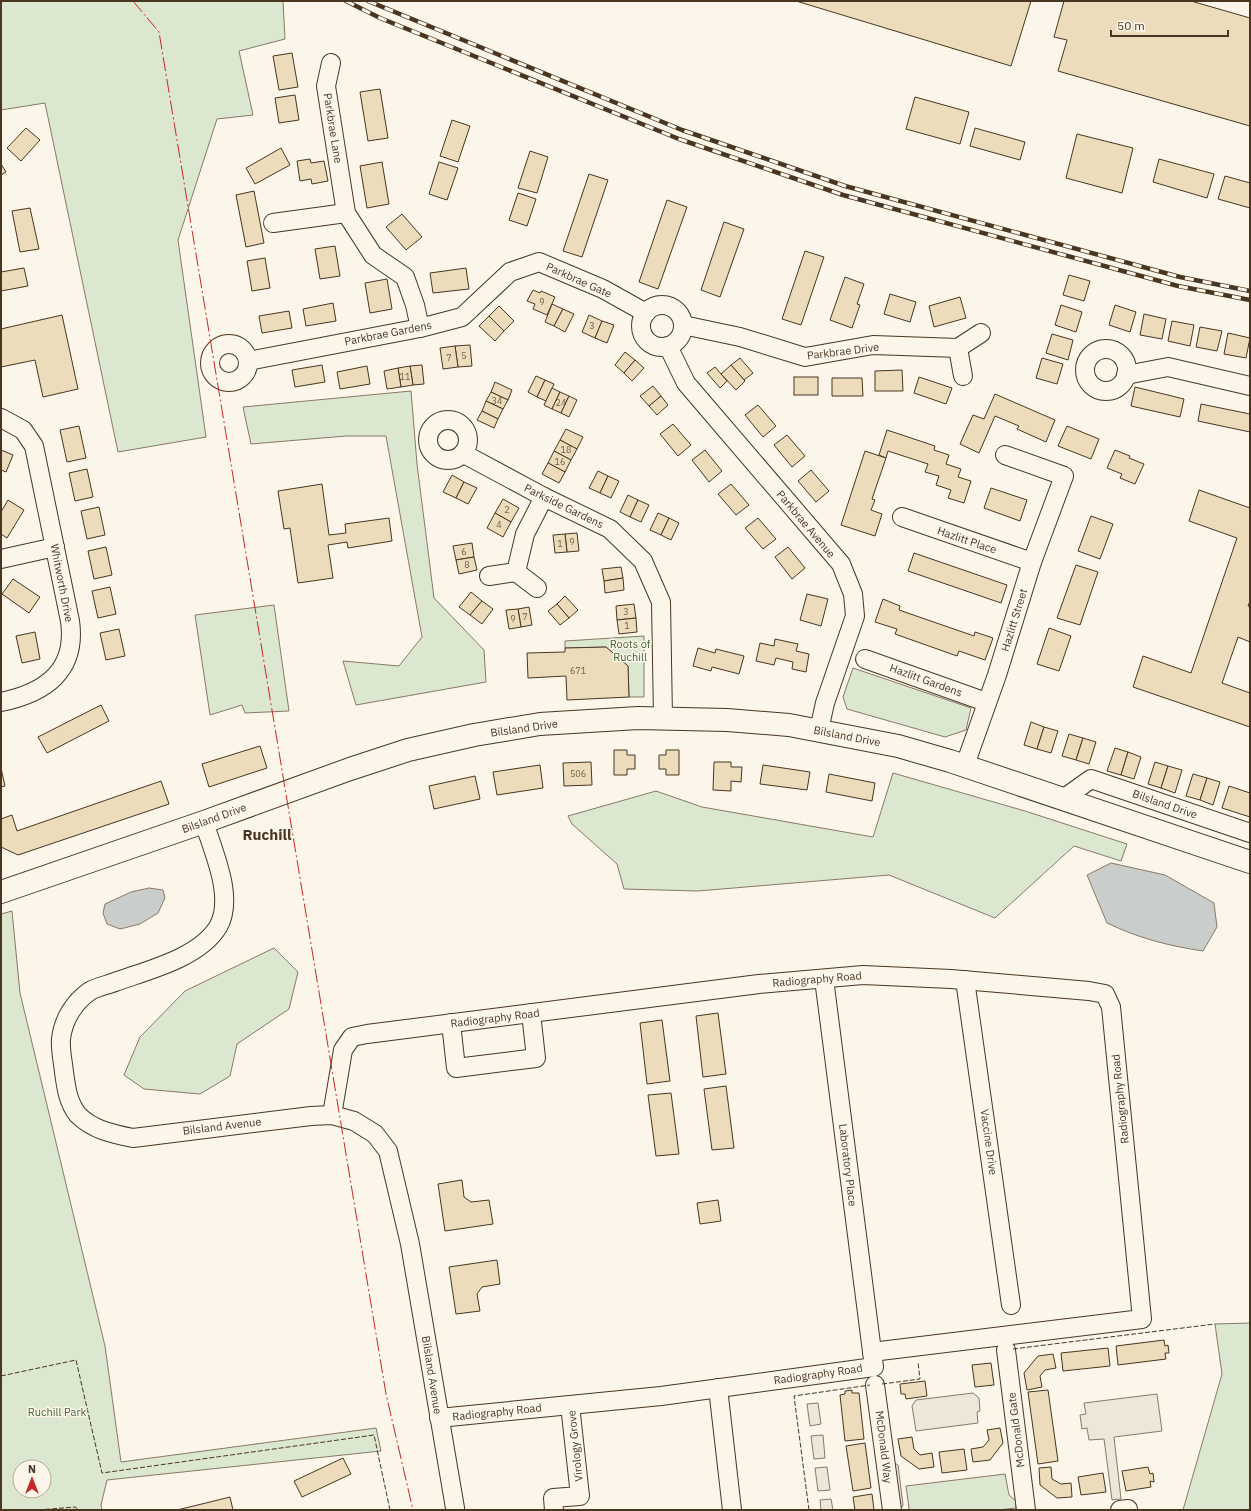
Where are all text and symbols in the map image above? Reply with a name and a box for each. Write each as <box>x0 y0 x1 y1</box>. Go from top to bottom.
scale bar <box>1111 12 1228 38</box>
text: 50 m <box>1117 18 1145 33</box>
street label: Parkbrae Lane <box>321 92 345 164</box>
street label: Parkbrae Gate <box>544 259 614 301</box>
house number: 9 <box>539 296 545 307</box>
street label: Parkbrae Gardens <box>343 318 433 348</box>
house number: 3 <box>589 320 595 331</box>
street label: Parkbrae Drive <box>806 340 880 362</box>
house number: 5 <box>461 350 467 361</box>
house number: 7 <box>446 352 452 363</box>
house number: 11 <box>400 371 410 382</box>
house number: 34 <box>492 395 502 406</box>
house number: 24 <box>556 397 566 408</box>
house number: 18 <box>561 444 571 455</box>
house number: 16 <box>555 456 565 467</box>
street label: Parkside Gardens <box>522 481 606 531</box>
street label: Parkbrae Avenue <box>774 487 838 561</box>
house number: 2 <box>504 504 510 515</box>
house number: 4 <box>496 519 502 530</box>
street label: Hazlitt Place <box>936 523 998 557</box>
house number: 9 <box>569 536 575 547</box>
house number: 1 <box>557 538 563 549</box>
street label: Whitworth Drive <box>48 543 76 623</box>
house number: 6 <box>461 546 467 557</box>
house number: 8 <box>464 559 470 570</box>
street label: Hazlitt Street <box>998 587 1030 653</box>
house number: 3 <box>623 606 629 617</box>
house number: 7 <box>522 611 528 622</box>
house number: 9 <box>510 613 516 624</box>
house number: 1 <box>624 620 630 631</box>
park label: Roots of Ruchill <box>610 637 651 664</box>
street label: Hazlitt Gardens <box>888 660 964 700</box>
house number: 671 <box>570 665 586 676</box>
street label: Bilsland Drive <box>489 716 559 740</box>
street label: Bilsland Drive <box>812 723 882 749</box>
house number: 506 <box>570 768 586 779</box>
street label: Bilsland Drive <box>1131 786 1199 822</box>
street label: Bilsland Drive <box>180 800 248 836</box>
district label: Ruchill <box>242 825 292 844</box>
street label: Radiography Road <box>772 968 862 990</box>
street label: Radiography Road <box>450 1006 540 1030</box>
street label: Radiography Road <box>1108 1054 1132 1144</box>
street label: Vaccine Drive <box>977 1108 1001 1176</box>
street label: Bilsland Avenue <box>182 1114 262 1138</box>
street label: Laboratory Place <box>836 1123 860 1207</box>
street label: Bilsland Avenue <box>419 1335 445 1415</box>
street label: Radiography Road <box>773 1361 863 1387</box>
street label: McDonald Gate <box>1004 1392 1028 1468</box>
street label: Radiography Road <box>452 1400 542 1424</box>
park label: Ruchill Park <box>28 1405 87 1419</box>
street label: Virology Grove <box>564 1410 586 1482</box>
street label: McDonald Way <box>873 1410 895 1485</box>
north arrow <box>12 1459 52 1499</box>
text: N <box>28 1462 36 1476</box>

